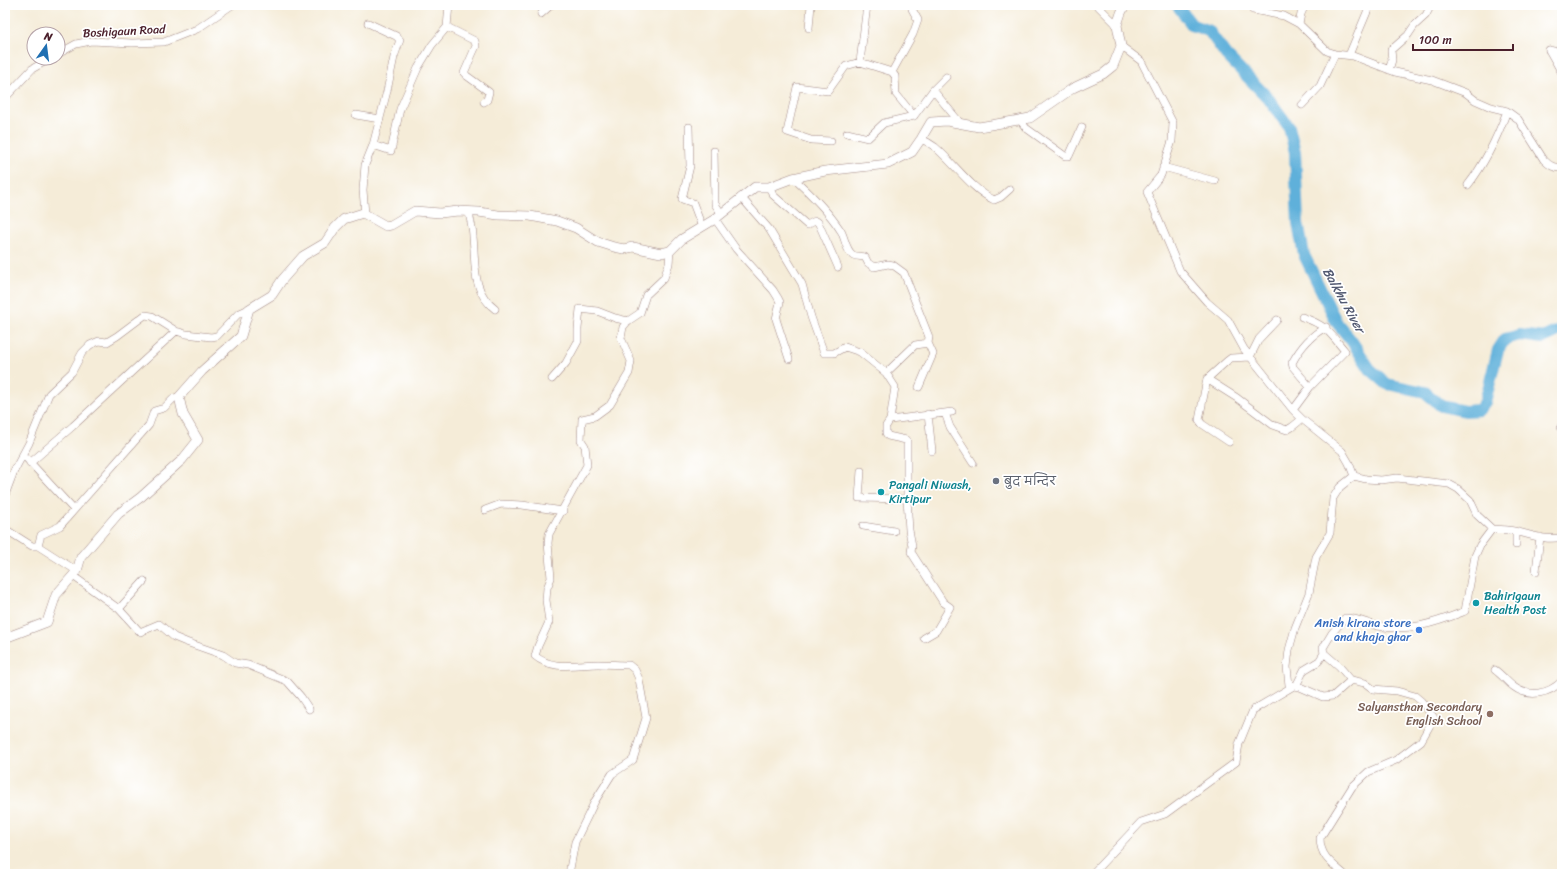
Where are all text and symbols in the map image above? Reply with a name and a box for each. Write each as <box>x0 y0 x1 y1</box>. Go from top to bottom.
street label: Boshigaun Road <box>82 18 167 44</box>
north arrow <box>26 26 66 66</box>
text: N <box>41 26 55 47</box>
scale bar <box>1413 26 1513 52</box>
text: 100 m <box>1419 29 1452 51</box>
water label: Balkhu River <box>1316 263 1373 339</box>
place label: बुद मन्दिर <box>1003 470 1057 492</box>
place label: Pangali Niwash, Kirtipur <box>889 474 972 510</box>
marker: बुद मन्दिर <box>991 476 1001 486</box>
marker: Pangali Niwash, Kirtipur <box>876 487 886 497</box>
place label: Bahirigaun Health Post <box>1484 585 1547 621</box>
marker: Bahirigaun Health Post <box>1471 598 1481 608</box>
place label: Anish kirana store and khaja ghar <box>1314 612 1412 648</box>
marker: Anish kirana store and khaja ghar <box>1414 625 1424 635</box>
place label: Salyansthan Secondary English School <box>1358 696 1483 732</box>
marker: Salyansthan Secondary English School <box>1485 709 1495 719</box>

